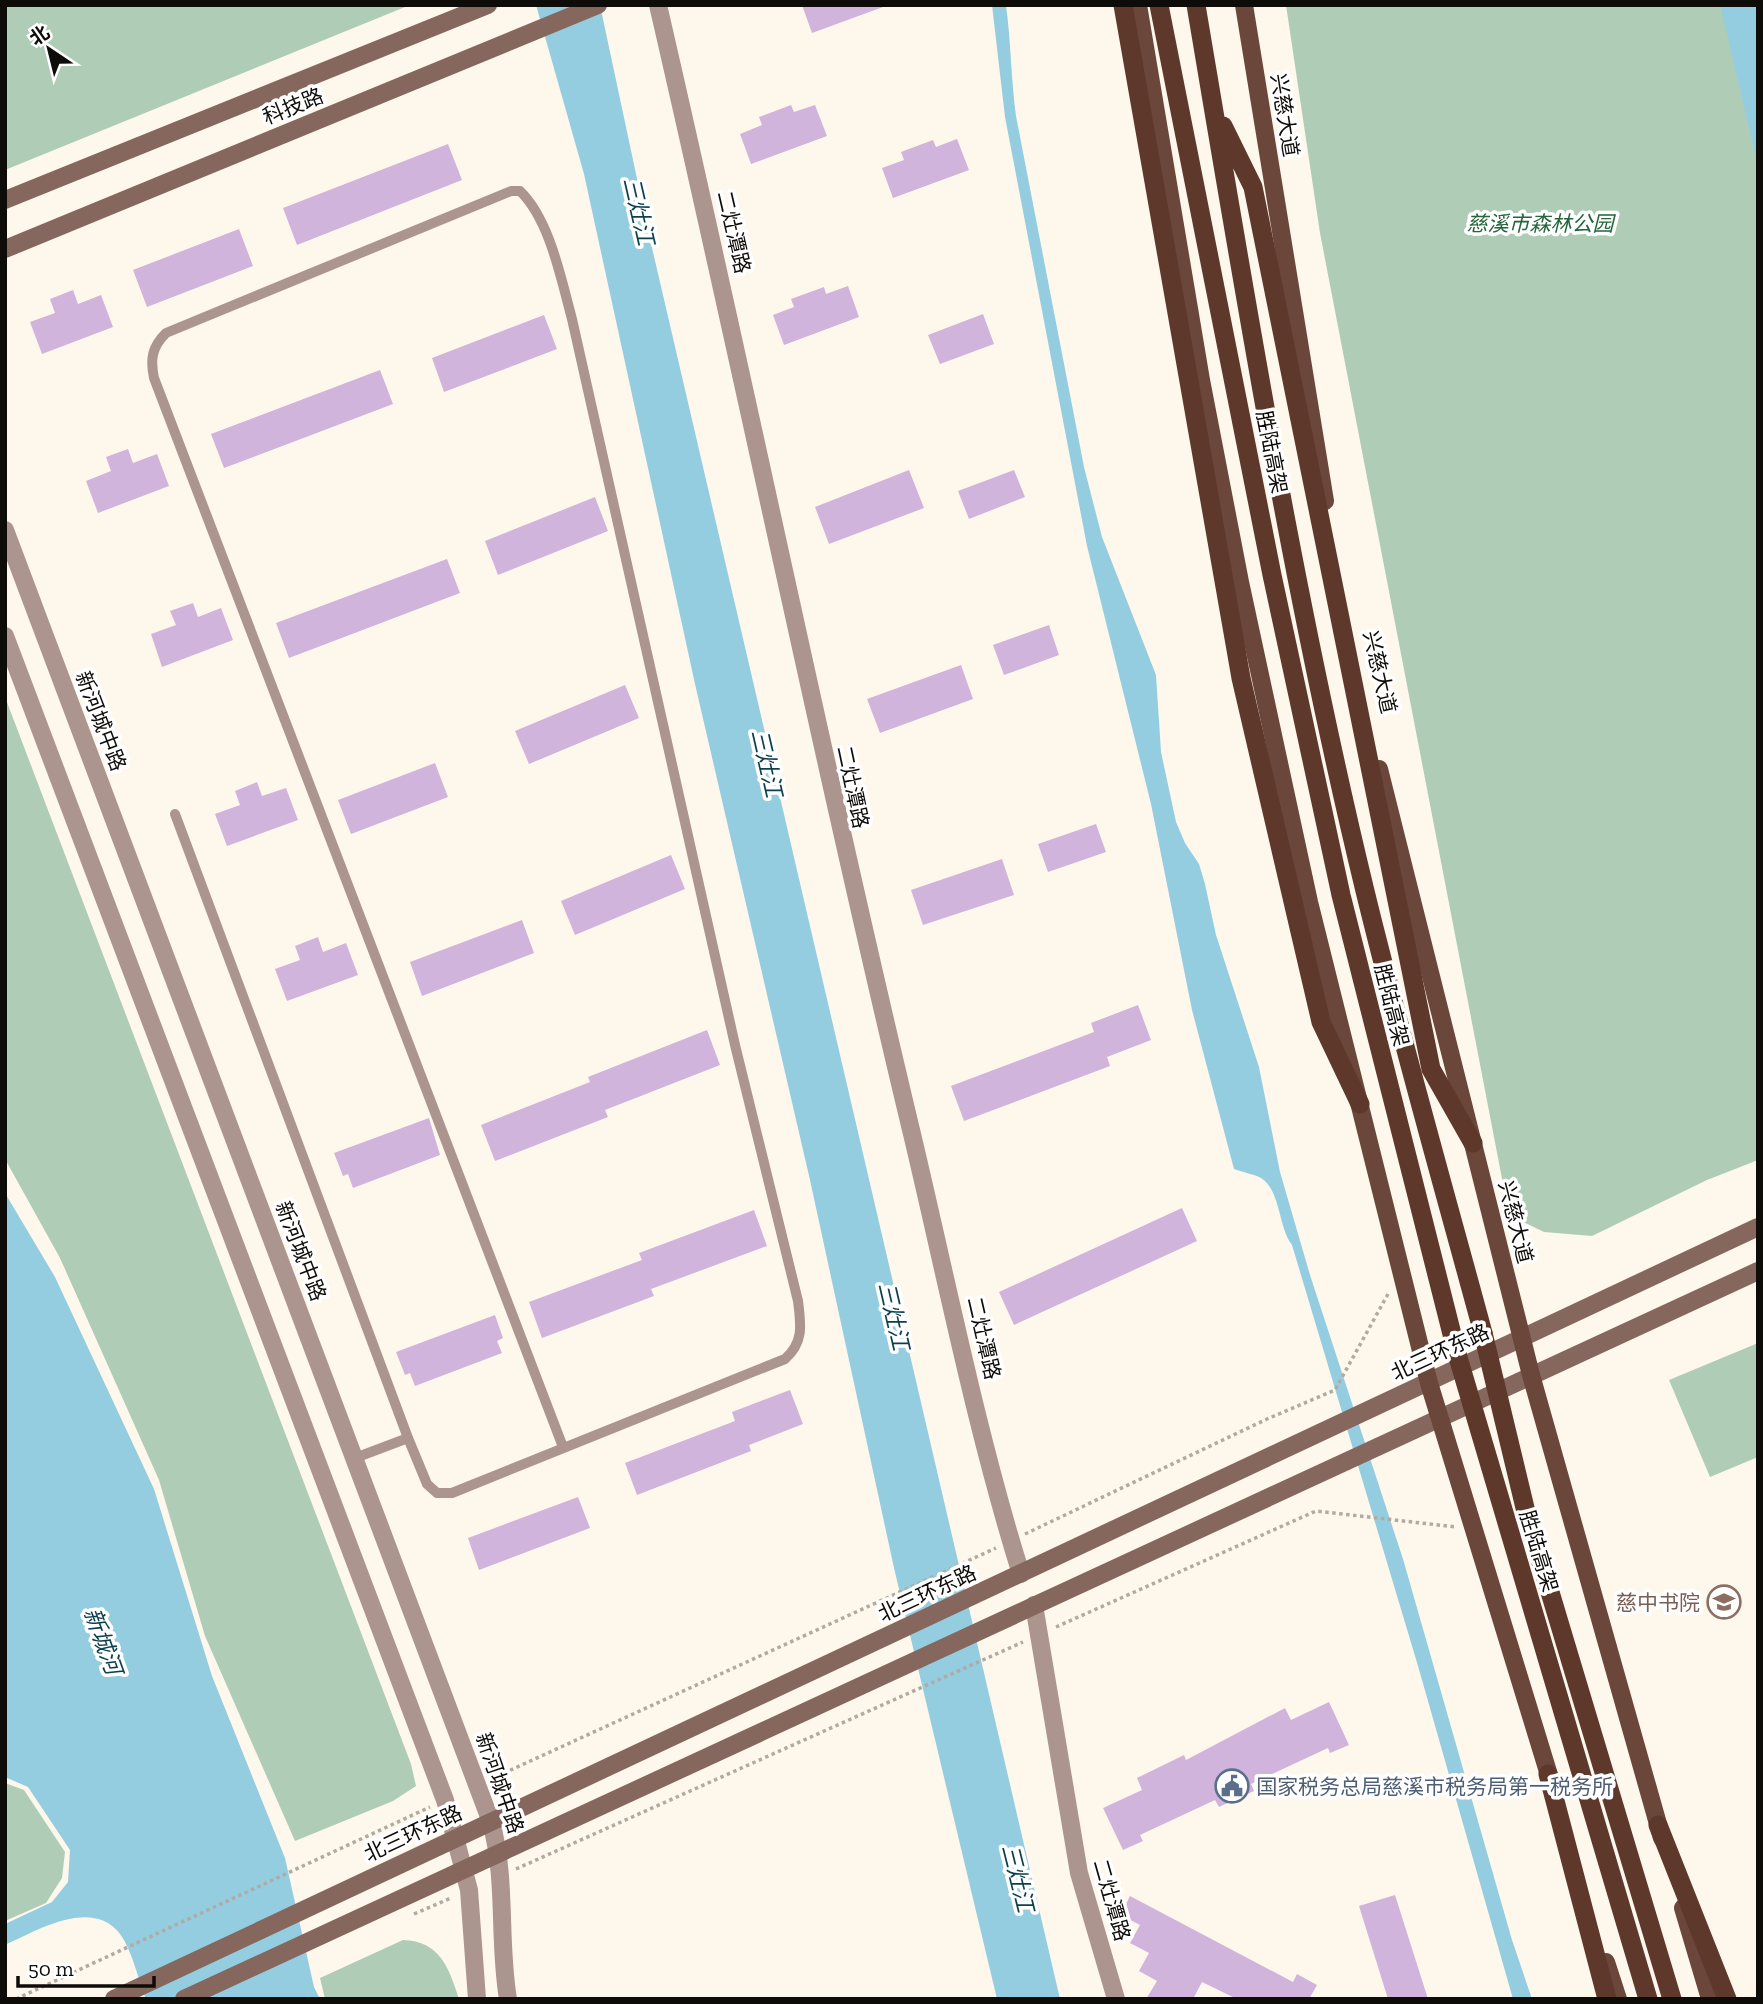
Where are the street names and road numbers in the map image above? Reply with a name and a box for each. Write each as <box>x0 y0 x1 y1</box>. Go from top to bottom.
street label: 兴慈大道 <box>1266 72 1304 158</box>
street label: 科技路 <box>259 83 327 129</box>
street label: 二灶潭路 <box>712 188 756 276</box>
street label: 胜陆高架 <box>1252 408 1292 496</box>
street label: 兴慈大道 <box>1358 628 1402 716</box>
street label: 新河城中路 <box>71 668 131 774</box>
street label: 二灶潭路 <box>832 743 874 831</box>
street label: 胜陆高架 <box>1370 961 1414 1049</box>
street label: 兴慈大道 <box>1494 1178 1538 1266</box>
street label: 新河城中路 <box>271 1198 331 1304</box>
street label: 二灶潭路 <box>962 1294 1006 1382</box>
street label: 北三环东路 <box>1387 1318 1493 1386</box>
street label: 胜陆高架 <box>1515 1507 1563 1595</box>
street label: 北三环东路 <box>874 1559 980 1627</box>
street label: 新河城中路 <box>471 1729 529 1837</box>
street label: 北三环东路 <box>360 1799 466 1867</box>
street label: 二灶潭路 <box>1088 1856 1136 1944</box>

